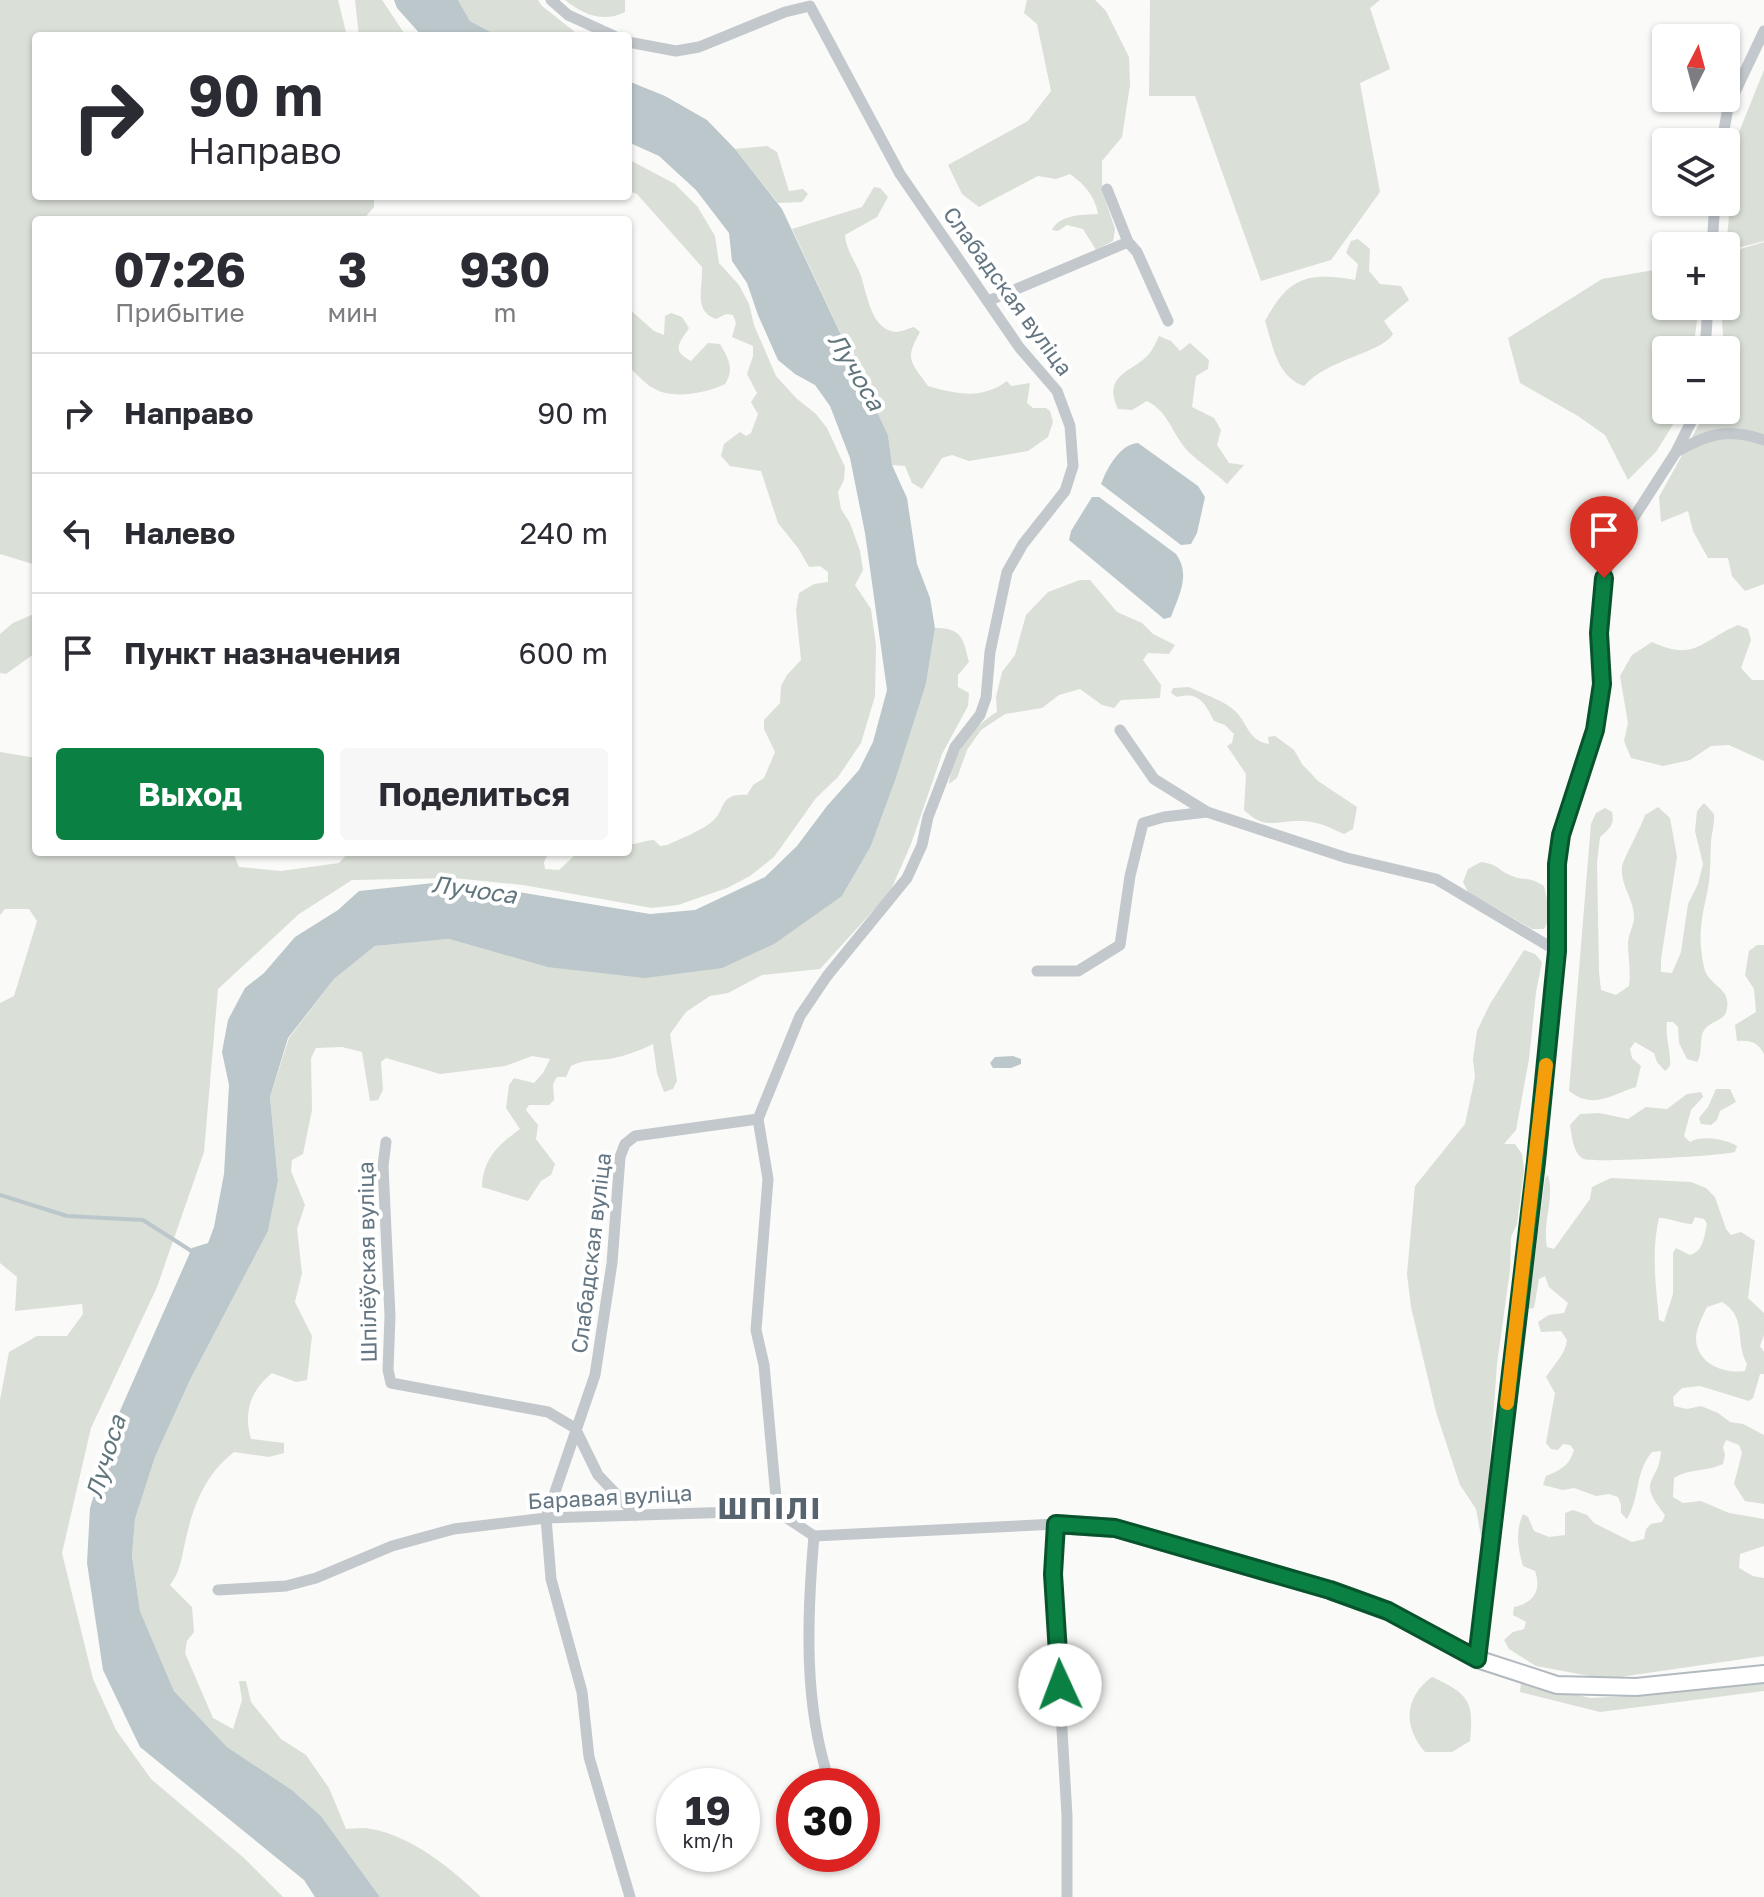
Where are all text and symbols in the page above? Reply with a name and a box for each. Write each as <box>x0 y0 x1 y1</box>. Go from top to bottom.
north arrow <box>1652 24 1740 112</box>
map controls <box>1652 24 1740 424</box>
text: 90 m <box>188 61 323 128</box>
icon: right <box>56 64 160 168</box>
button: layers <box>1652 128 1740 216</box>
text: Направо <box>188 129 342 172</box>
street label: Слабадская вуліца <box>938 201 1079 380</box>
button: + <box>1652 232 1740 320</box>
text: 07:26 <box>114 240 246 298</box>
text: 3 <box>338 240 367 298</box>
text: 930 <box>459 240 550 298</box>
text: Прибытие <box>115 297 245 328</box>
text: мин <box>328 297 378 328</box>
text: m <box>493 297 516 328</box>
water label: Лучоса <box>822 327 892 417</box>
button: − <box>1652 336 1740 424</box>
icon: right <box>56 391 100 435</box>
text: Направо <box>124 395 253 431</box>
text: 90 m <box>537 395 608 431</box>
pin <box>1570 496 1638 578</box>
icon: arrive <box>1582 508 1626 552</box>
icon: left <box>56 511 100 555</box>
text: Налево <box>124 515 235 551</box>
text: 240 m <box>520 515 608 551</box>
icon: arrive <box>56 631 100 675</box>
text: Пункт назначения <box>124 635 401 671</box>
text: 600 m <box>519 635 608 671</box>
button: Выход <box>56 748 324 840</box>
button: Поделиться <box>340 748 608 840</box>
water label: Лучоса <box>430 868 520 910</box>
street label: Слабадская вуліца <box>565 1151 616 1355</box>
street label: Шпілёўская вуліца <box>351 1161 382 1363</box>
water label: Лучоса <box>78 1410 132 1502</box>
street label: Баравая вуліца <box>527 1479 693 1514</box>
district label: ШПІЛІ <box>718 1490 822 1526</box>
position arrow <box>1018 1643 1102 1727</box>
speed limit sign: 30 <box>776 1768 880 1872</box>
text: 19 <box>685 1786 731 1834</box>
text: km/h <box>683 1828 733 1852</box>

